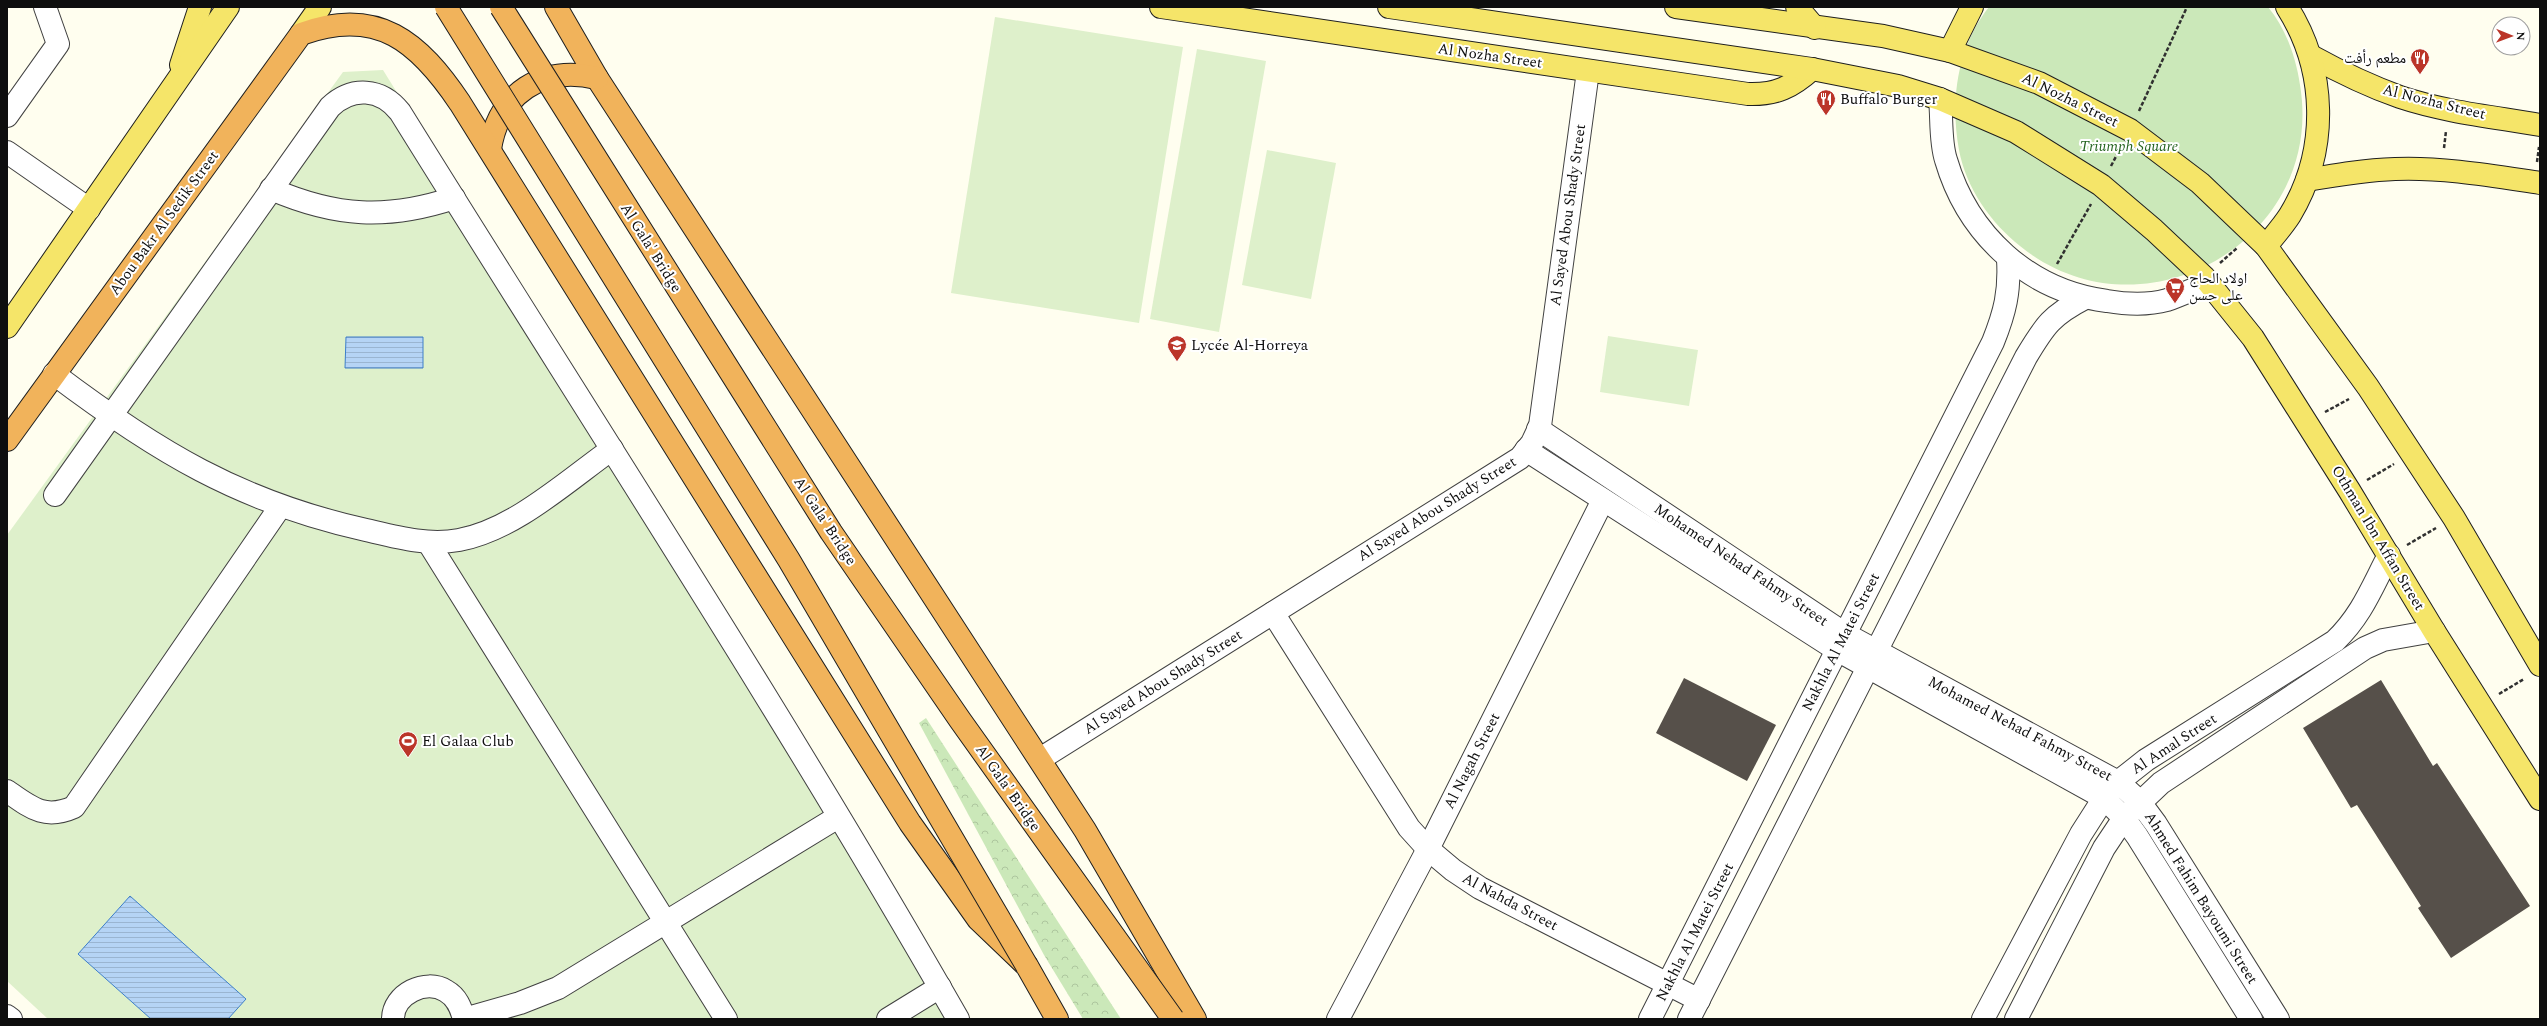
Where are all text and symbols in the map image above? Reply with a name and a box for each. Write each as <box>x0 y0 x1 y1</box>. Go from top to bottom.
north arrow <box>2491 16 2531 56</box>
text: N <box>2512 32 2529 41</box>
street label: Al Nozha Street <box>1436 37 1544 75</box>
place label: مطعم رأفت <box>2344 47 2406 70</box>
restaurant icon: مطعم رأفت <box>2409 47 2431 75</box>
street label: Al Nozha Street <box>2018 67 2122 133</box>
street label: Al Nozha Street <box>2380 78 2488 126</box>
restaurant icon: Buffalo Burger <box>1815 88 1837 116</box>
place label: Buffalo Burger <box>1840 88 1938 111</box>
street label: Al Sayed Abou Shady Street <box>1544 122 1592 308</box>
park label: Triumph Square <box>2080 135 2179 158</box>
street label: Abou Bakr Al Sedik Street <box>103 146 225 300</box>
street label: Al Gala' Bridge <box>614 199 688 297</box>
place label: اولاد الحاج على حسن <box>2189 267 2247 307</box>
supermarket icon: اولاد الحاج على حسن <box>2164 276 2186 304</box>
school or university icon: Lycée Al-Horreya <box>1166 334 1188 362</box>
place label: Lycée Al-Horreya <box>1191 334 1309 357</box>
street label: Al Sayed Abou Shady Street <box>1353 451 1521 567</box>
street label: Othman Ibn Affan Street <box>2325 461 2431 615</box>
street label: Al Gala' Bridge <box>788 472 862 570</box>
street label: Mohamed Nehad Fahmy Street <box>1649 498 1833 632</box>
street label: Nakhla Al Matei Street <box>1796 569 1886 715</box>
street label: Al Sayed Abou Shady Street <box>1079 624 1247 740</box>
street label: Mohamed Nehad Fahmy Street <box>1924 670 2116 788</box>
street label: Al Amal Street <box>2127 708 2221 780</box>
street label: Al Nagah Street <box>1438 709 1506 813</box>
sports icon: El Galaa Club <box>397 730 419 758</box>
place label: El Galaa Club <box>422 730 514 753</box>
street label: Al Gala' Bridge <box>969 740 1047 836</box>
street label: Ahmed Fahim Bayoumi Street <box>2138 807 2264 989</box>
street label: Nakhla Al Matei Street <box>1650 859 1740 1005</box>
street label: Al Nahda Street <box>1458 867 1562 937</box>

